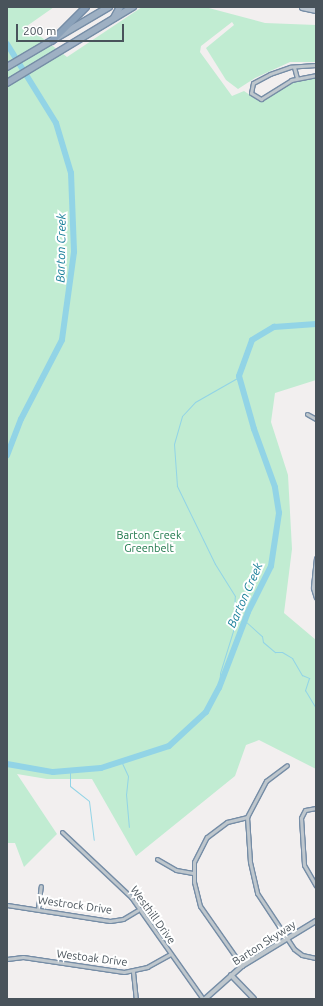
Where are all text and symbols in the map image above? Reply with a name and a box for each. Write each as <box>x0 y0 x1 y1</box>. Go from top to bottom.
scale bar <box>18 16 126 42</box>
text: 200 m <box>23 24 56 37</box>
water label: Barton Creek <box>53 213 69 283</box>
park label: Barton Creek Greenbelt <box>117 529 181 555</box>
water label: Barton Creek <box>224 560 266 630</box>
street label: Westhill Drive <box>128 883 178 947</box>
street label: Westrock Drive <box>37 893 113 917</box>
street label: Barton Skyway <box>230 918 298 968</box>
street label: Westoak Drive <box>56 947 128 969</box>

